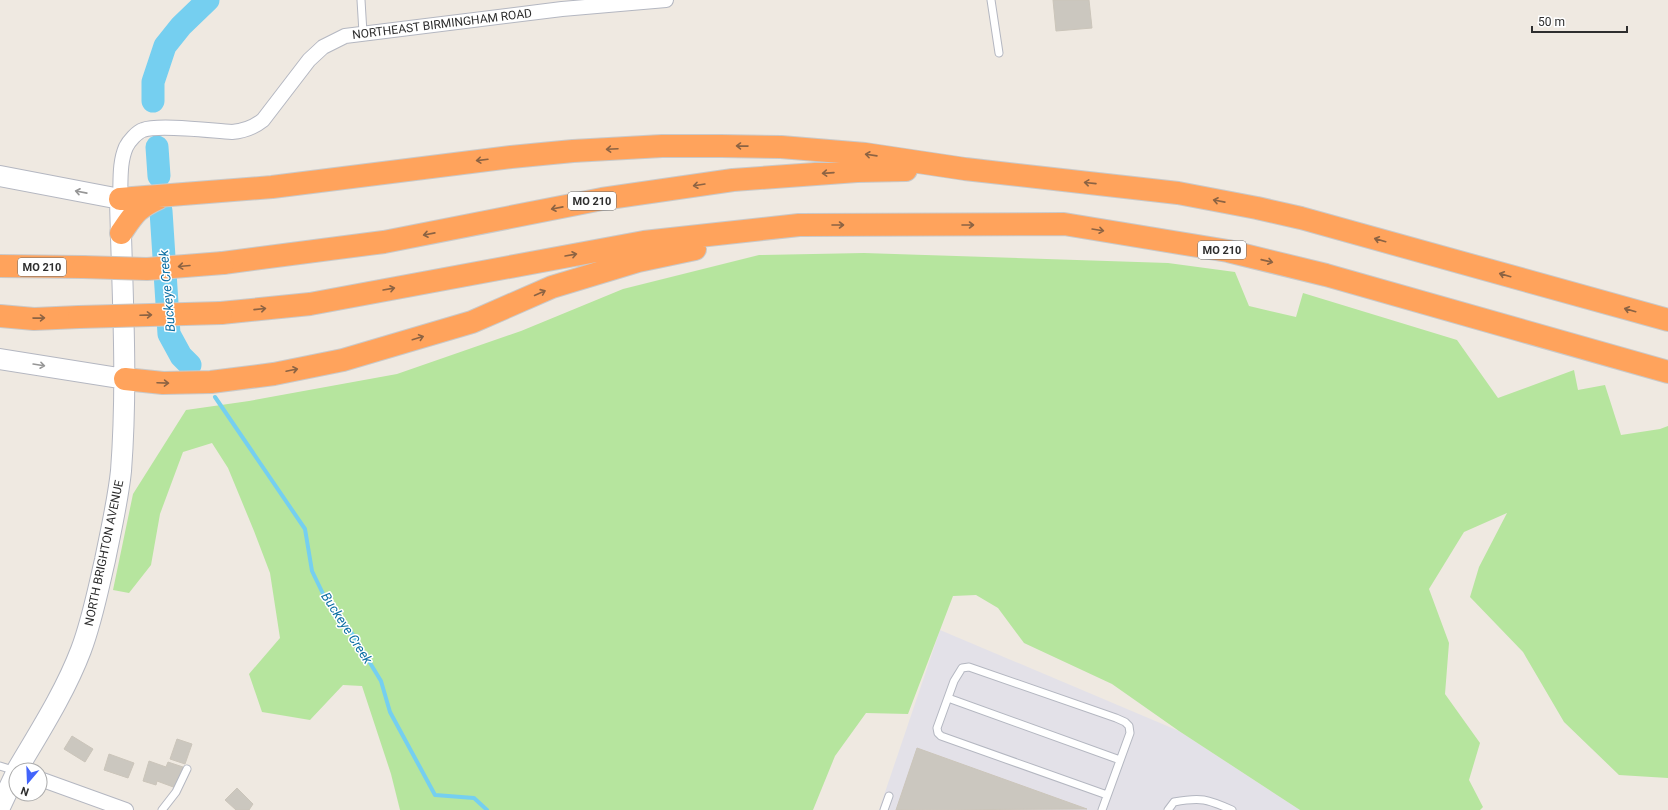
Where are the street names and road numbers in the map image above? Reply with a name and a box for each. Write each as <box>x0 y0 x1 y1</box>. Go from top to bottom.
street label: NORTHEAST BIRMINGHAM ROAD <box>351 6 533 42</box>
road number: MO 210 <box>568 192 616 210</box>
road number: MO 210 <box>1198 241 1246 259</box>
road number: MO 210 <box>18 258 66 276</box>
street label: NORTH BRIGHTON AVENUE <box>82 479 126 627</box>

